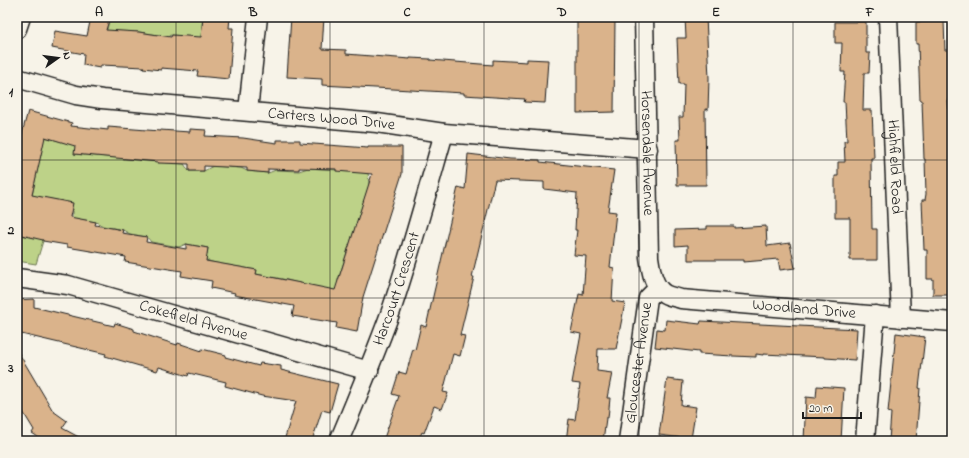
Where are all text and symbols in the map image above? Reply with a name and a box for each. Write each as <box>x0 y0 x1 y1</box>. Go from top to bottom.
text: A <box>95 3 103 22</box>
text: B <box>248 3 258 22</box>
text: C <box>403 3 411 22</box>
text: D <box>556 3 567 22</box>
text: E <box>712 3 720 22</box>
text: F <box>865 3 875 22</box>
north arrow <box>38 38 78 78</box>
text: N <box>58 50 75 61</box>
text: 1 <box>9 83 14 102</box>
street label: Horsendale Avenue <box>634 90 660 217</box>
street label: Carters Wood Drive <box>267 102 397 138</box>
street label: Highfield Road <box>880 119 908 215</box>
text: 2 <box>7 221 15 240</box>
street label: Harcourt Crescent <box>367 229 427 349</box>
street label: Woodland Drive <box>751 293 858 326</box>
street label: Cokefield Avenue <box>136 294 251 348</box>
street label: Gloucester Avenue <box>619 300 659 425</box>
text: 3 <box>7 359 14 378</box>
scale bar <box>803 394 861 420</box>
text: 20 m <box>809 400 832 418</box>

